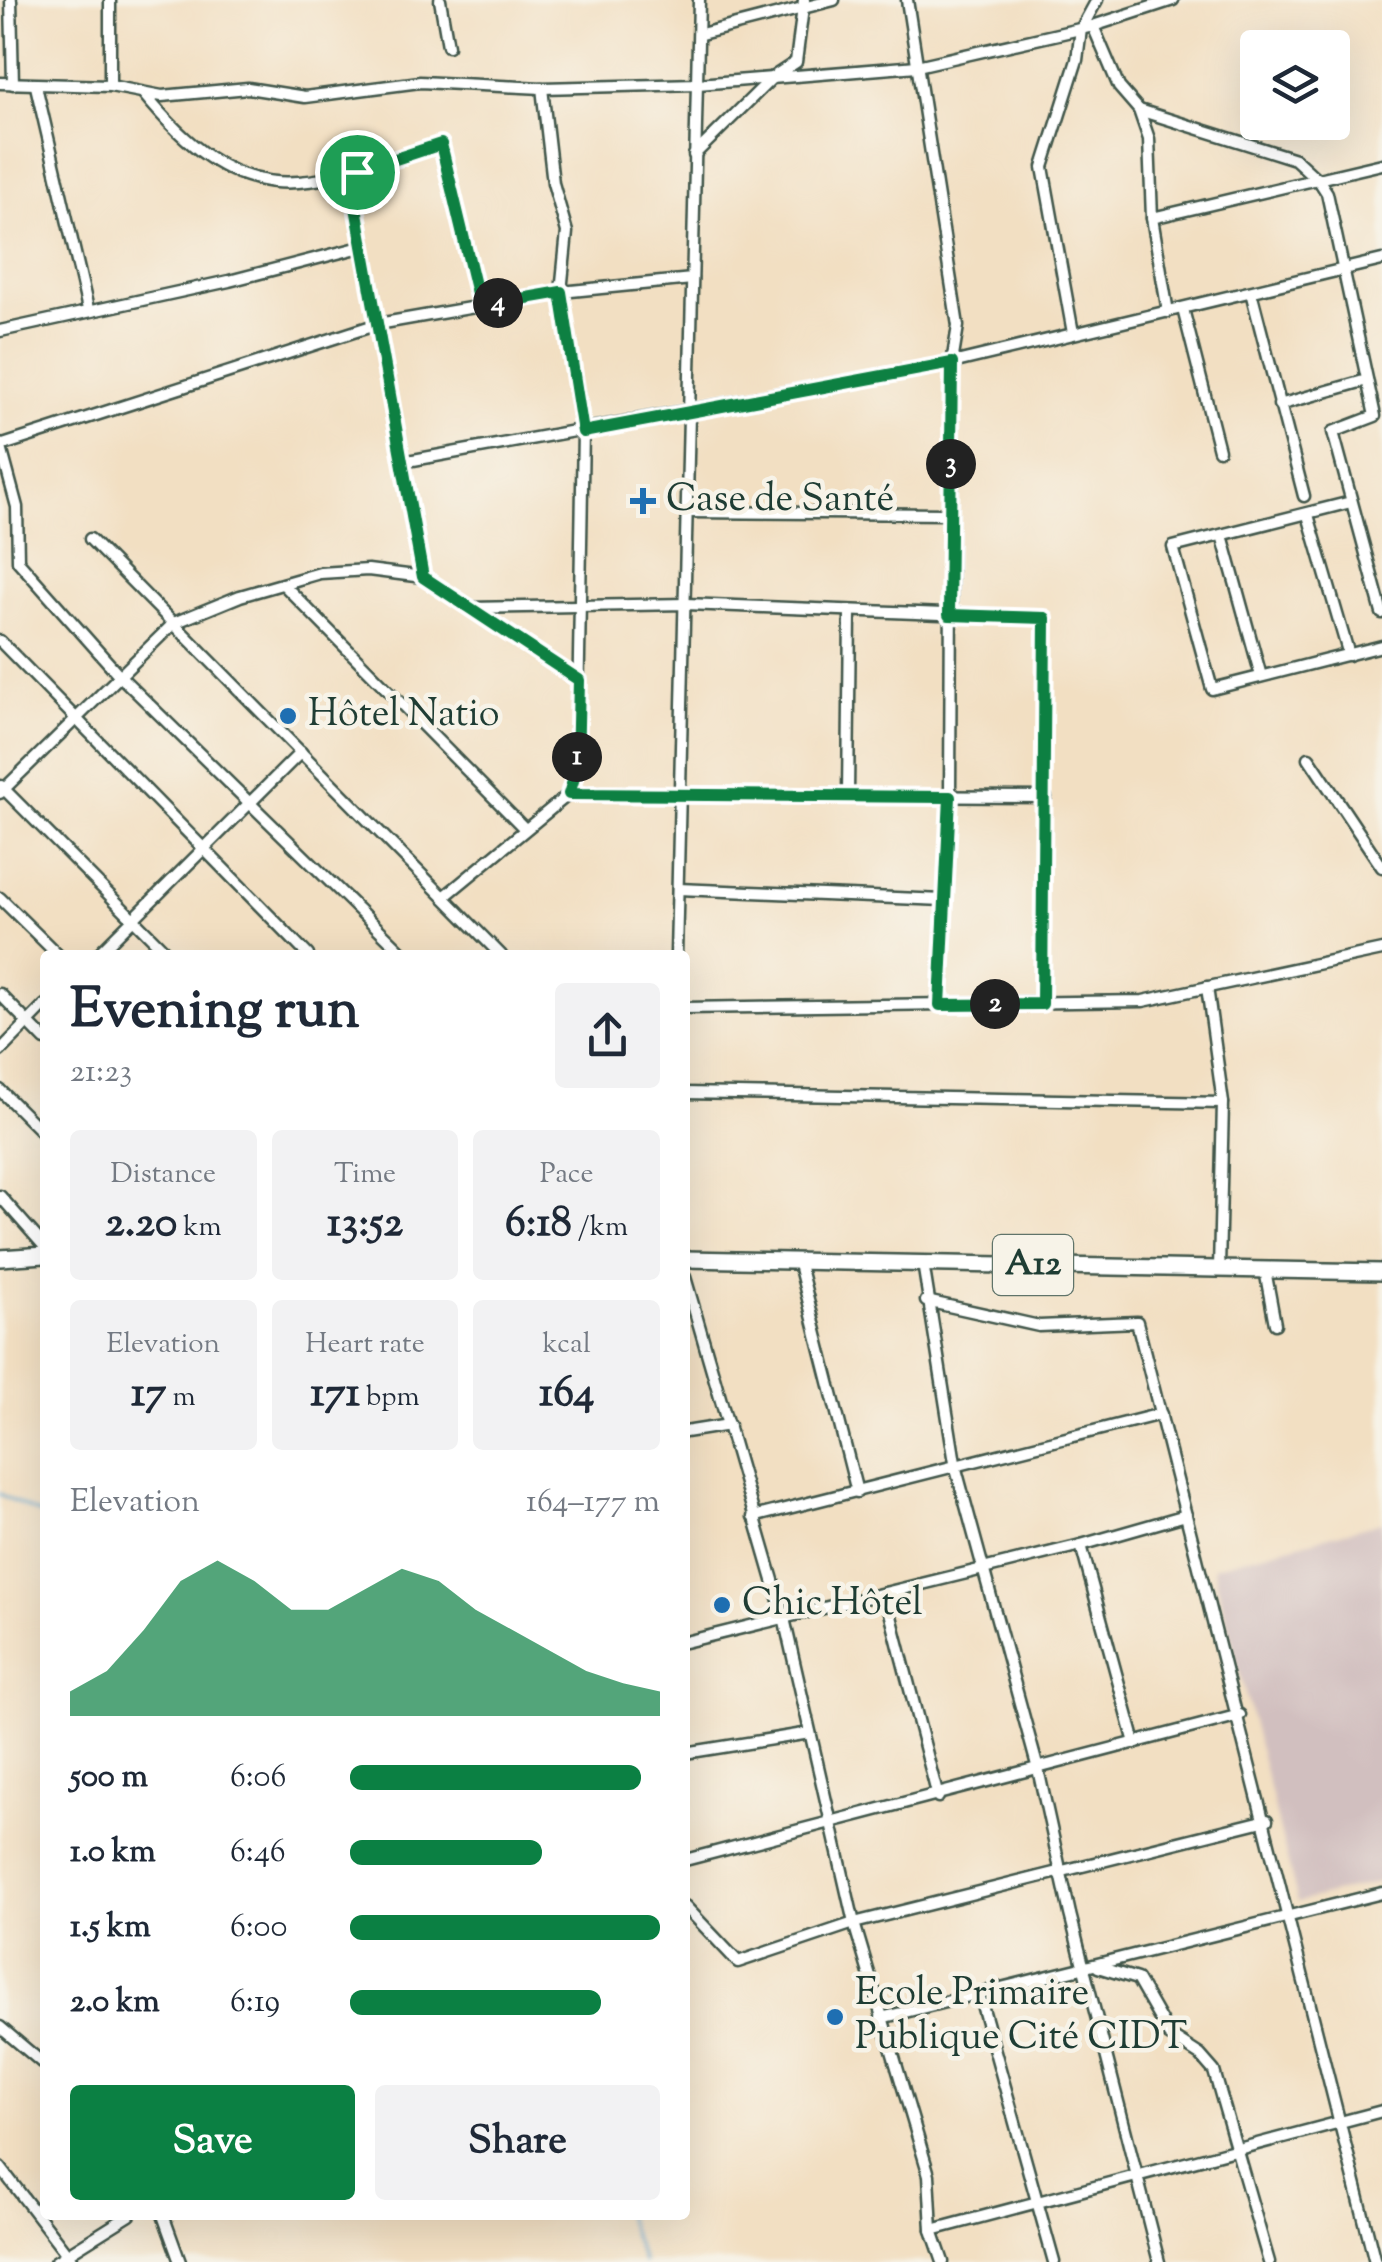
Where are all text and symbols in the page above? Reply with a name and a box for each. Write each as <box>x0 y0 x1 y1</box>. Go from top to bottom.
map controls <box>1240 30 1350 140</box>
button: layers <box>1240 30 1350 140</box>
pin <box>315 130 400 215</box>
icon: arrive <box>330 145 385 200</box>
pin: 4 <box>473 278 523 328</box>
text: 4 <box>491 283 505 323</box>
pin: 3 <box>926 439 976 489</box>
text: 3 <box>945 444 957 484</box>
place label: Case de Santé <box>666 474 894 528</box>
marker: Case de Santé <box>630 488 656 514</box>
place label: Hôtel Natio <box>308 689 500 743</box>
marker: Hôtel Natio <box>277 705 299 727</box>
pin: 1 <box>552 732 602 782</box>
text: 1 <box>572 737 582 777</box>
text: Evening run <box>70 973 359 1052</box>
pin: 2 <box>970 979 1020 1029</box>
button: share <box>555 983 660 1088</box>
text: 2 <box>988 984 1002 1024</box>
text: 21:23 <box>70 1050 132 1096</box>
text: Distance <box>111 1155 216 1195</box>
text: Time <box>334 1155 396 1195</box>
text: Pace <box>540 1155 593 1195</box>
text: 2.20 <box>105 1195 177 1255</box>
text: 13:52 <box>327 1195 403 1255</box>
text: 6:18 <box>505 1195 572 1255</box>
text: km <box>177 1208 222 1248</box>
text: /km <box>572 1208 628 1248</box>
road number: A12 <box>993 1235 1073 1295</box>
text: Elevation <box>107 1325 220 1365</box>
text: Heart rate <box>305 1325 425 1365</box>
text: kcal <box>543 1325 591 1365</box>
text: 17 <box>131 1365 166 1425</box>
text: 171 <box>310 1365 360 1425</box>
text: 164 <box>539 1365 594 1425</box>
text: m <box>166 1378 196 1418</box>
text: bpm <box>360 1378 420 1418</box>
text: Elevation <box>70 1480 200 1526</box>
text: 164–177 m <box>526 1480 660 1526</box>
place label: Chic Hôtel <box>742 1578 923 1632</box>
marker: Chic Hôtel <box>711 1594 733 1616</box>
text: 500 m <box>70 1755 148 1801</box>
text: 6:06 <box>230 1755 286 1801</box>
text: 1.0 km <box>70 1830 156 1876</box>
text: 6:46 <box>230 1830 286 1876</box>
text: 1.5 km <box>70 1905 151 1951</box>
text: 6:00 <box>230 1905 287 1951</box>
place label: Ecole Primaire Publique Cité CIDT <box>855 1968 1187 2066</box>
text: 2.0 km <box>70 1980 160 2026</box>
text: 6:19 <box>230 1980 280 2026</box>
marker: Ecole Primaire Publique Cité CIDT <box>824 2006 846 2028</box>
button: Save <box>70 2085 355 2200</box>
button: Share <box>375 2085 660 2200</box>

